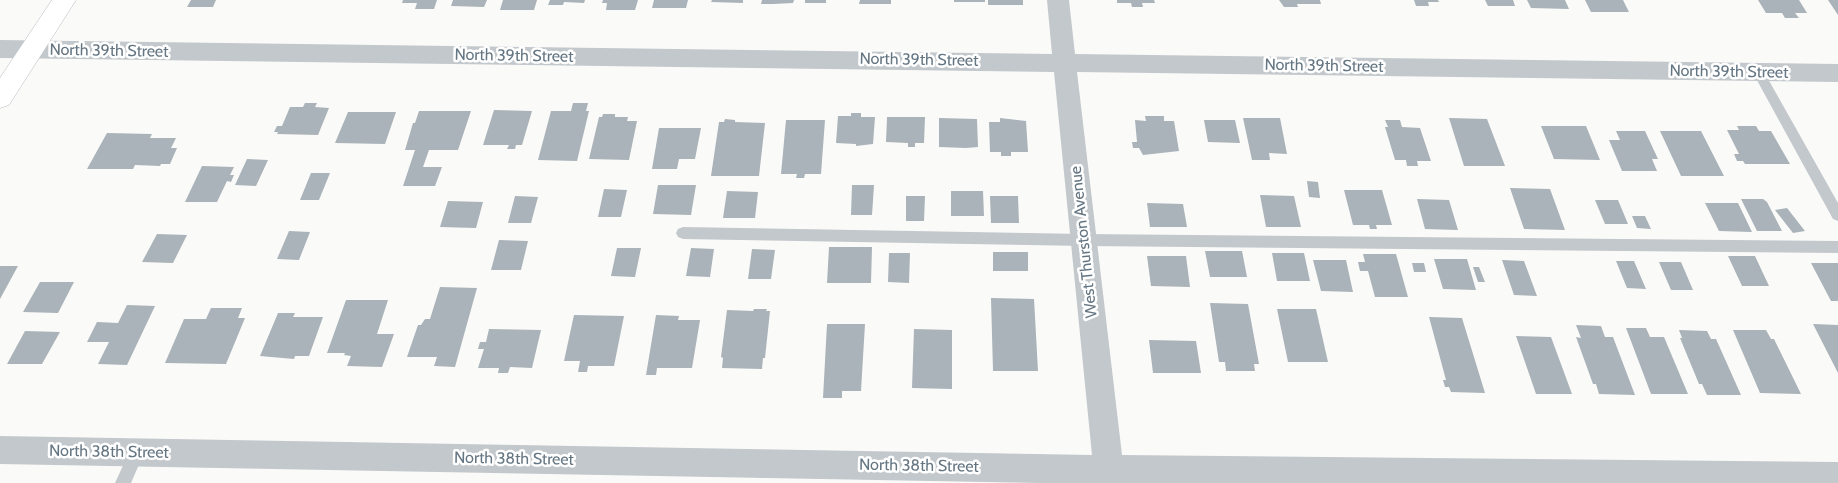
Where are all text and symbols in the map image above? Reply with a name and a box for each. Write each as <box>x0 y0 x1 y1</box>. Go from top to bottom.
street label: North 39th Street <box>49 40 169 62</box>
street label: North 39th Street <box>454 45 574 67</box>
street label: North 39th Street <box>859 49 979 71</box>
street label: North 39th Street <box>1264 55 1384 77</box>
street label: North 39th Street <box>1669 61 1789 83</box>
street label: West Thurston Avenue <box>1066 165 1102 319</box>
street label: North 38th Street <box>49 441 169 463</box>
street label: North 38th Street <box>454 448 574 470</box>
street label: North 38th Street <box>859 455 979 477</box>

